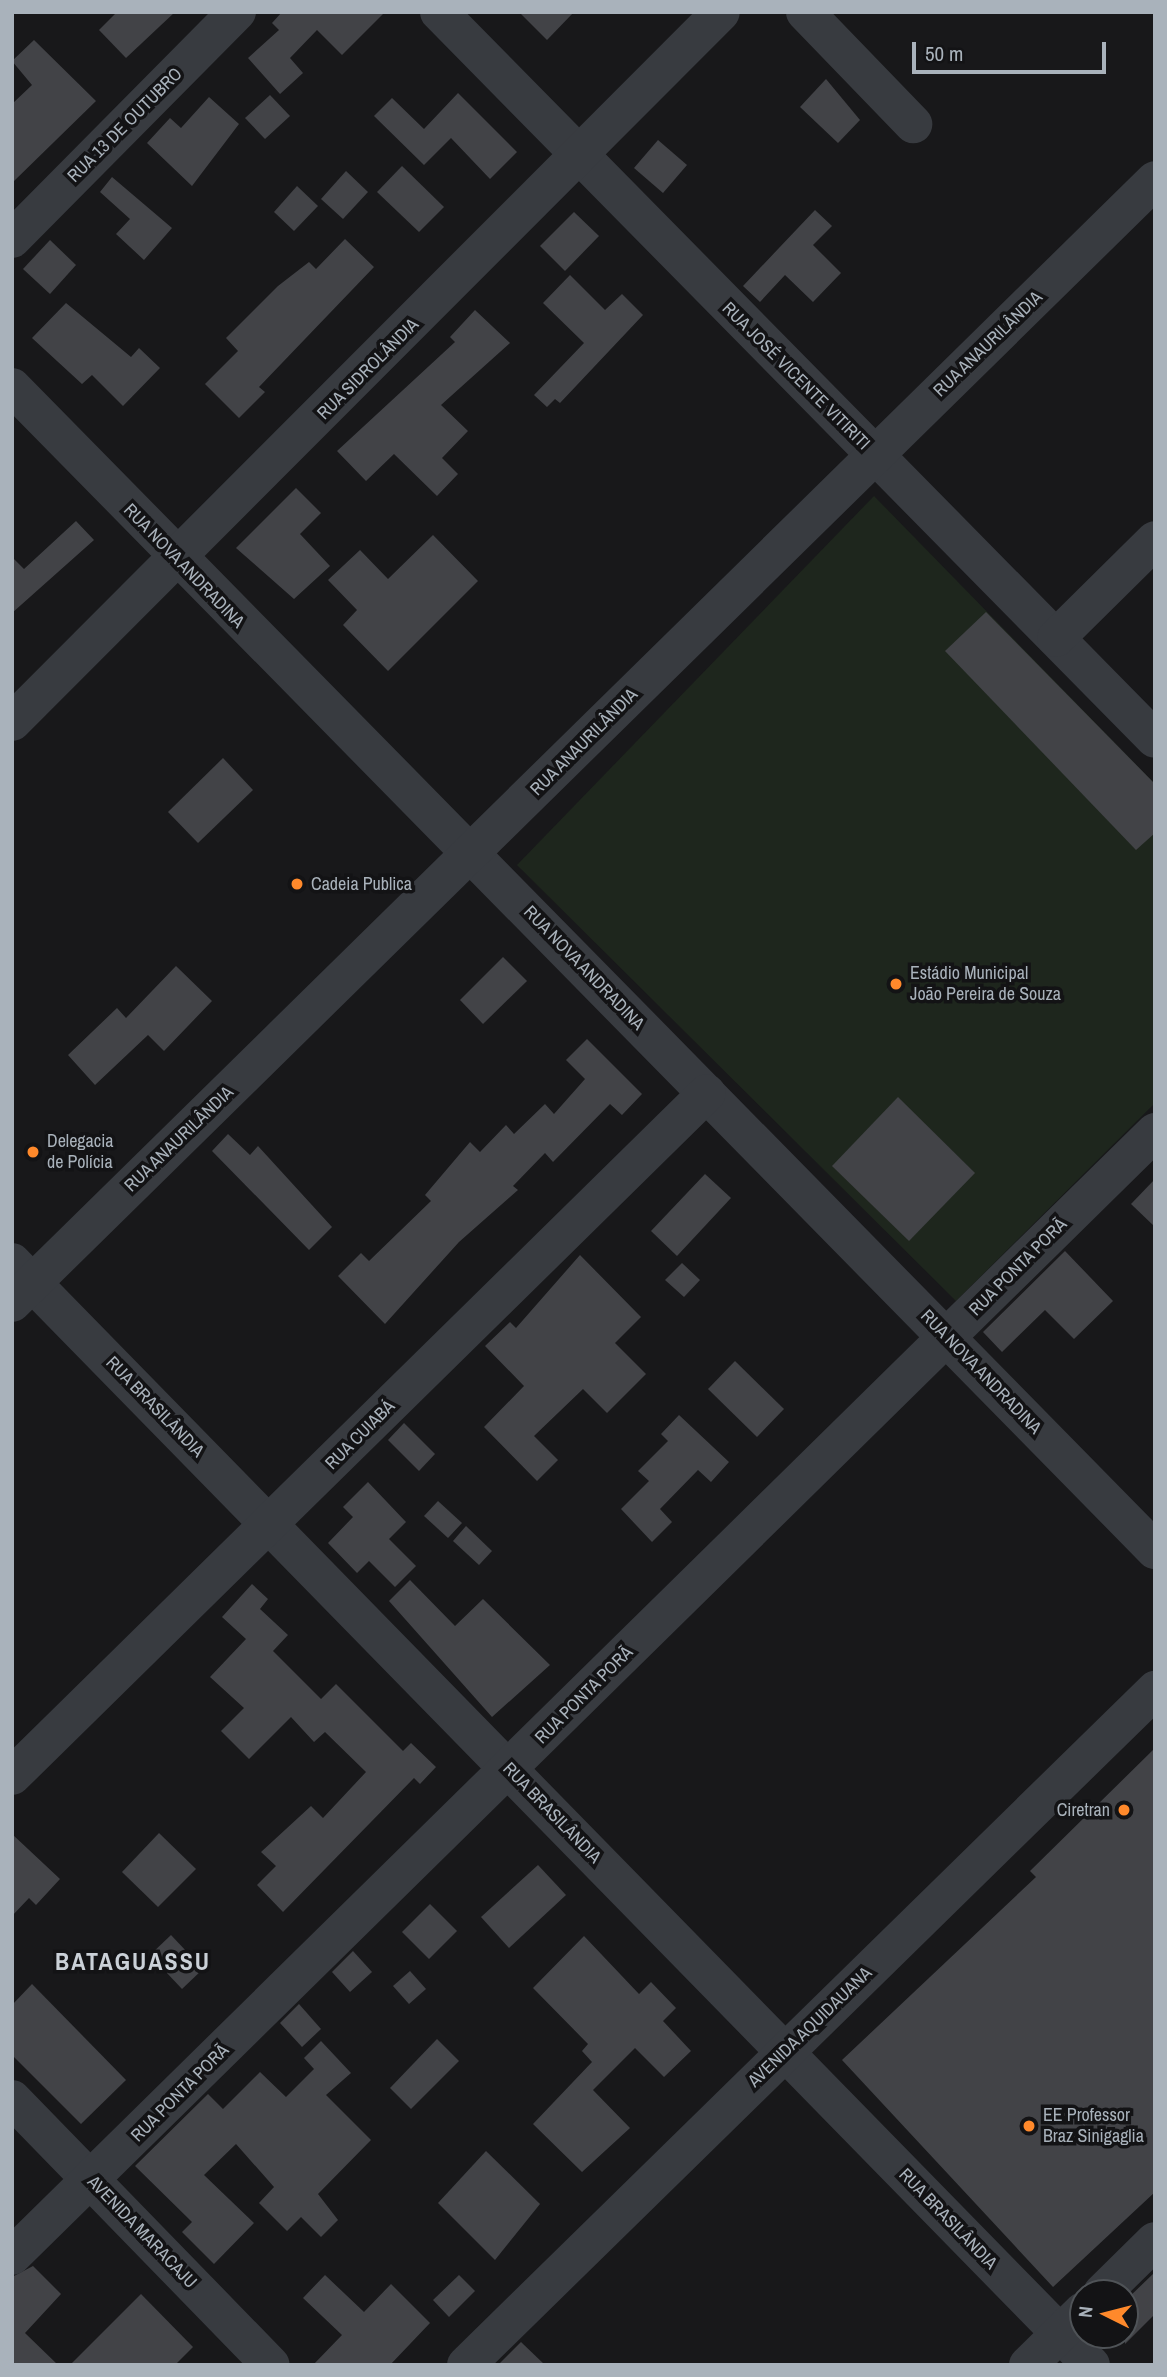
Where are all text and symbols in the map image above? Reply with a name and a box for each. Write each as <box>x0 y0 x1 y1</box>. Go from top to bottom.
scale bar <box>915 28 1109 72</box>
text: 50 m <box>925 39 963 68</box>
street label: RUA 13 DE OUTUBRO <box>63 63 187 187</box>
street label: RUA ANAURILÂNDIA <box>929 286 1047 402</box>
street label: RUA JOSÉ VICENTE VITIRITI <box>717 297 875 455</box>
street label: RUA SIDROLÂNDIA <box>313 314 423 424</box>
street label: RUA NOVA ANDRADINA <box>118 498 250 634</box>
street label: RUA ANAURILÂNDIA <box>525 683 643 801</box>
place label: Cadeia Publica <box>311 873 412 895</box>
marker: Cadeia Publica <box>289 876 305 892</box>
street label: RUA NOVA ANDRADINA <box>518 900 650 1036</box>
place label: Estádio Municipal João Pereira de Souza <box>910 963 1061 1006</box>
marker: Estádio Municipal João Pereira de Souza <box>888 976 904 992</box>
street label: RUA ANAURILÂNDIA <box>120 1081 238 1197</box>
place label: Delegacia de Polícia <box>47 1131 113 1174</box>
marker: Delegacia de Polícia <box>25 1144 41 1160</box>
street label: RUA PONTA PORÃ <box>964 1213 1072 1321</box>
street label: RUA NOVA ANDRADINA <box>915 1304 1047 1440</box>
street label: RUA BRASILÂNDIA <box>101 1352 209 1462</box>
street label: RUA CUIABÁ <box>320 1395 400 1475</box>
street label: RUA PONTA PORÃ <box>530 1641 638 1749</box>
street label: RUA BRASILÂNDIA <box>498 1758 606 1868</box>
place label: Ciretran <box>1057 1799 1110 1821</box>
marker: Ciretran <box>1116 1802 1132 1818</box>
district label: BATAGUASSU <box>56 1948 210 1976</box>
street label: AVENIDA AQUIDAUANA <box>743 1962 877 2092</box>
street label: RUA PONTA PORÃ <box>126 2039 234 2147</box>
place label: EE Professor Braz Sinigaglia <box>1043 2105 1144 2148</box>
marker: EE Professor Braz Sinigaglia <box>1021 2118 1037 2134</box>
street label: RUA BRASILÂNDIA <box>894 2164 1002 2274</box>
street label: AVENIDA MARACAJU <box>82 2171 202 2293</box>
north arrow <box>1069 2279 1139 2349</box>
text: N <box>1072 2305 1099 2319</box>

